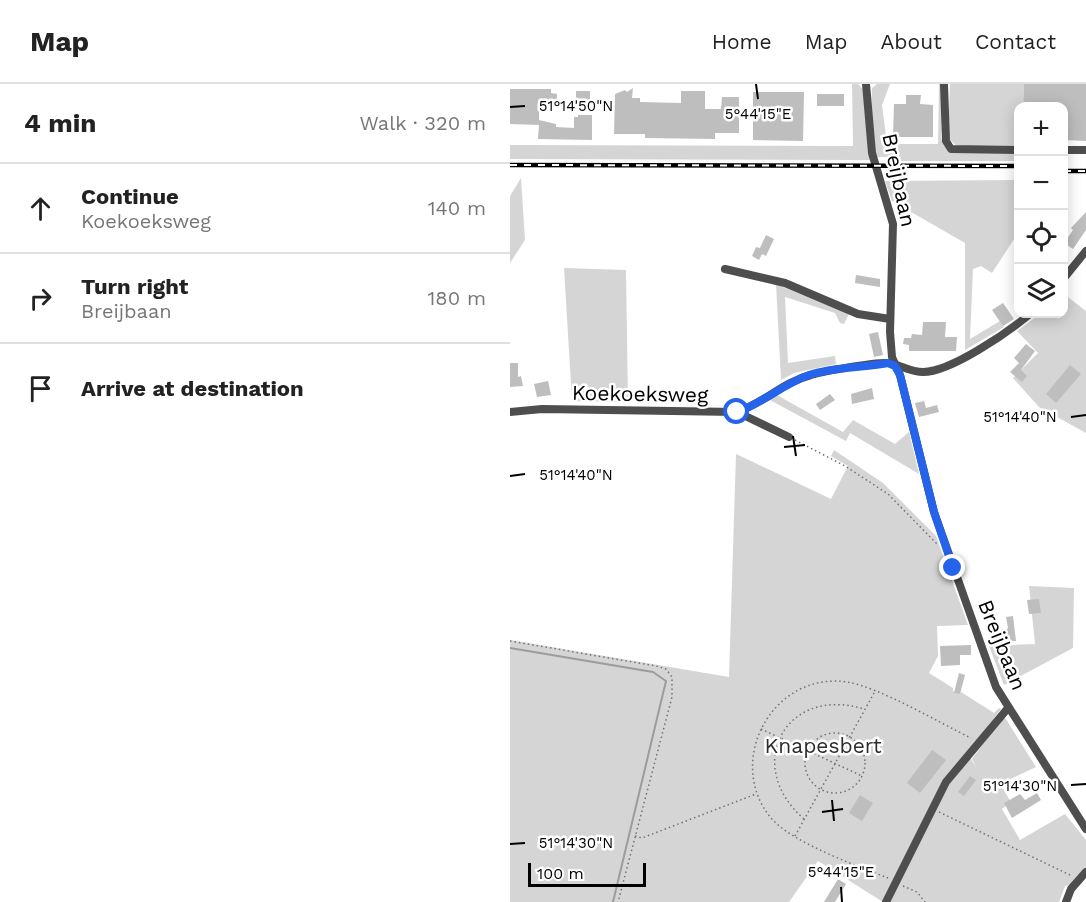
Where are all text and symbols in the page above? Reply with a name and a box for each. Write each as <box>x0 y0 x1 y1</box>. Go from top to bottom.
text: Map <box>30 25 89 58</box>
text: Home <box>712 29 772 54</box>
text: Map <box>805 29 848 54</box>
text: About <box>881 29 942 54</box>
text: Contact <box>975 29 1056 54</box>
text: 51°14'50"N <box>539 97 613 115</box>
map controls <box>1014 102 1068 318</box>
button: + <box>1014 102 1068 156</box>
text: 5°44'15"E <box>725 105 791 123</box>
text: 4 min <box>24 108 96 138</box>
text: Walk · 320 m <box>359 111 486 135</box>
street label: Breijbaan <box>877 131 922 229</box>
button: − <box>1014 156 1068 210</box>
text: Continue <box>81 184 179 209</box>
icon: ahead <box>24 192 57 225</box>
text: 140 m <box>428 196 486 220</box>
text: Koekoeksweg <box>81 209 211 233</box>
button: locate <box>1014 210 1068 264</box>
button: layers <box>1014 264 1068 318</box>
text: Turn right <box>81 274 188 299</box>
icon: right <box>24 282 57 315</box>
text: 180 m <box>428 286 486 310</box>
text: Breijbaan <box>81 299 172 323</box>
icon: arrive <box>24 372 57 405</box>
text: Arrive at destination <box>81 376 304 401</box>
street label: Koekoeksweg <box>572 380 709 407</box>
route start <box>723 398 749 424</box>
text: 51°14'40"N <box>983 408 1057 426</box>
text: 51°14'40"N <box>539 466 613 484</box>
route end <box>939 554 965 580</box>
street label: Breijbaan <box>973 596 1032 694</box>
park label: Knapesbert <box>764 733 882 758</box>
text: 51°14'30"N <box>983 777 1057 795</box>
text: 51°14'30"N <box>539 834 613 852</box>
scale bar <box>528 860 646 888</box>
text: 5°44'15"E <box>808 863 874 881</box>
text: 100 m <box>537 864 584 883</box>

